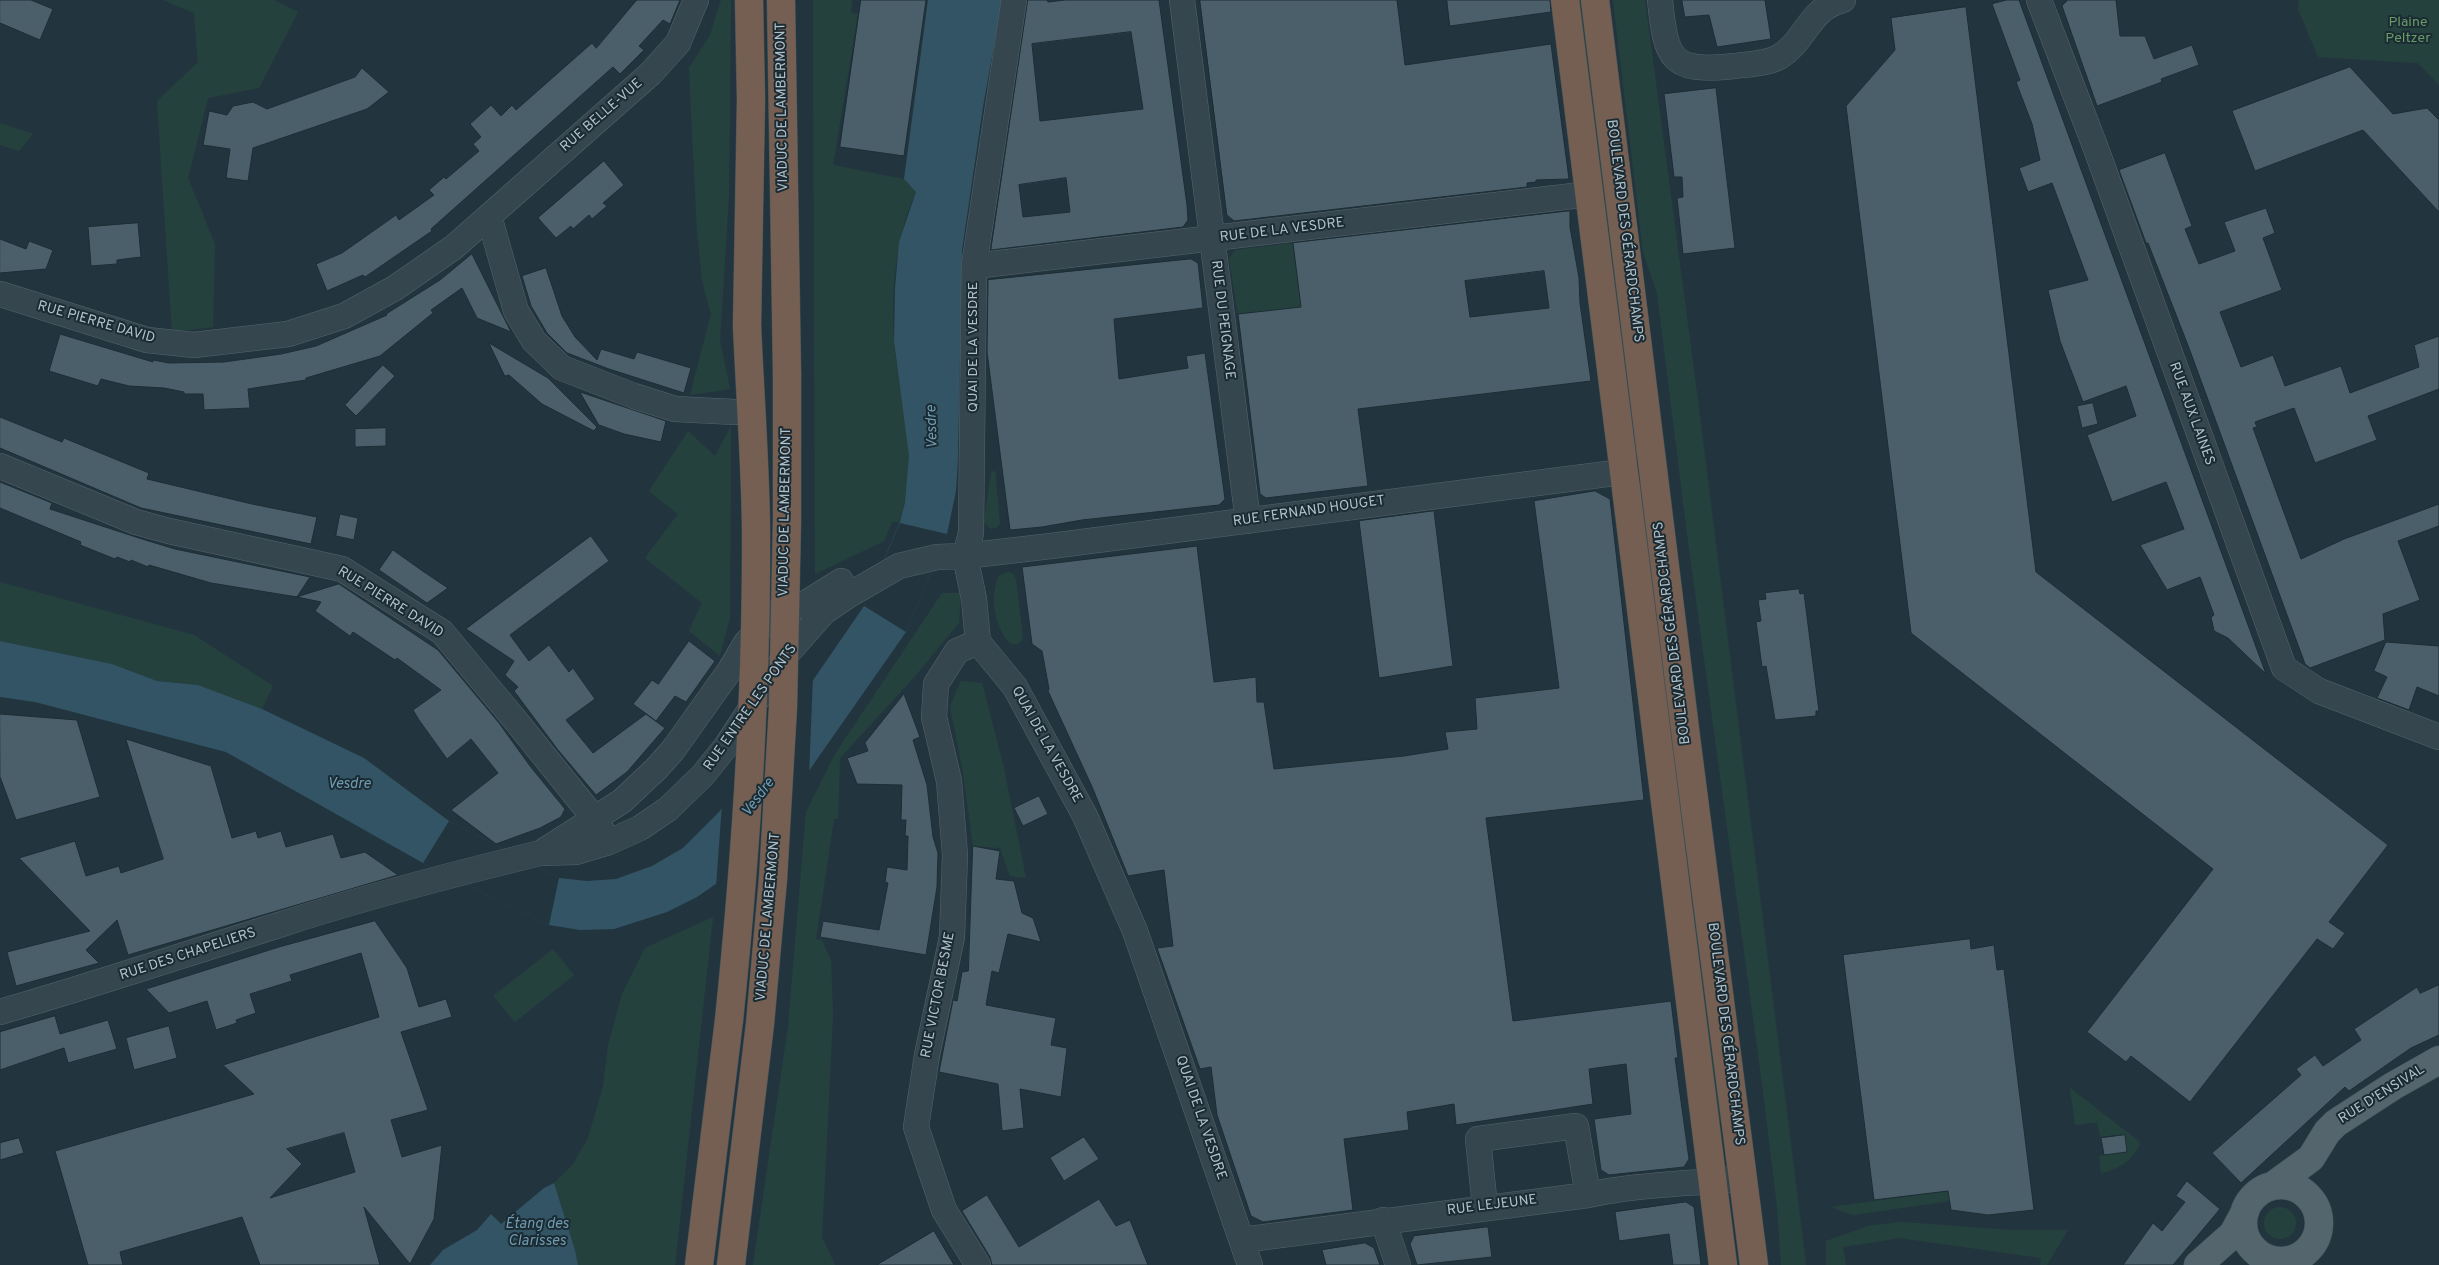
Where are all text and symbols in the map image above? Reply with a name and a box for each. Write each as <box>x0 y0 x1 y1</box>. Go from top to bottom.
park label: Plaine Peltzer <box>2385 15 2431 48</box>
street label: VIADUC DE LAMBERMONT <box>773 22 793 192</box>
street label: RUE BELLE-VUE <box>557 76 647 156</box>
street label: BOULEVARD DES GÉRARDCHAMPS <box>1602 119 1646 343</box>
street label: RUE DE LA VESDRE <box>1219 215 1345 247</box>
street label: RUE DU PEIGNAGE <box>1206 259 1238 381</box>
street label: QUAI DE LA VESDRE <box>966 282 982 412</box>
street label: RUE PIERRE DAVID <box>35 298 157 348</box>
street label: RUE AUX LAINES <box>2165 360 2217 468</box>
water label: Vesdre <box>923 405 943 449</box>
street label: VIADUC DE LAMBERMONT <box>776 427 796 597</box>
street label: RUE FERNAND HOUGET <box>1232 493 1386 531</box>
street label: BOULEVARD DES GÉRARDCHAMPS <box>1651 521 1695 745</box>
street label: RUE PIERRE DAVID <box>334 564 446 642</box>
street label: RUE ENTRE LES PONTS <box>701 641 801 775</box>
street label: QUAI DE LA VESDRE <box>1007 684 1085 806</box>
water label: Vesdre <box>739 775 779 821</box>
water label: Vesdre <box>327 776 371 794</box>
street label: VIADUC DE LAMBERMONT <box>753 832 785 1002</box>
street label: BOULEVARD DES GÉRARDCHAMPS <box>1703 922 1747 1146</box>
street label: RUE DES CHAPELIERS <box>118 925 258 985</box>
street label: RUE VICTOR BESME <box>919 931 959 1059</box>
street label: QUAI DE LA VESDRE <box>1171 1054 1229 1182</box>
street label: RUE D'ENSIVAL <box>2336 1062 2428 1128</box>
street label: RUE LEJEUNE <box>1446 1192 1538 1220</box>
water label: Étang des Clarisses <box>505 1216 569 1251</box>

